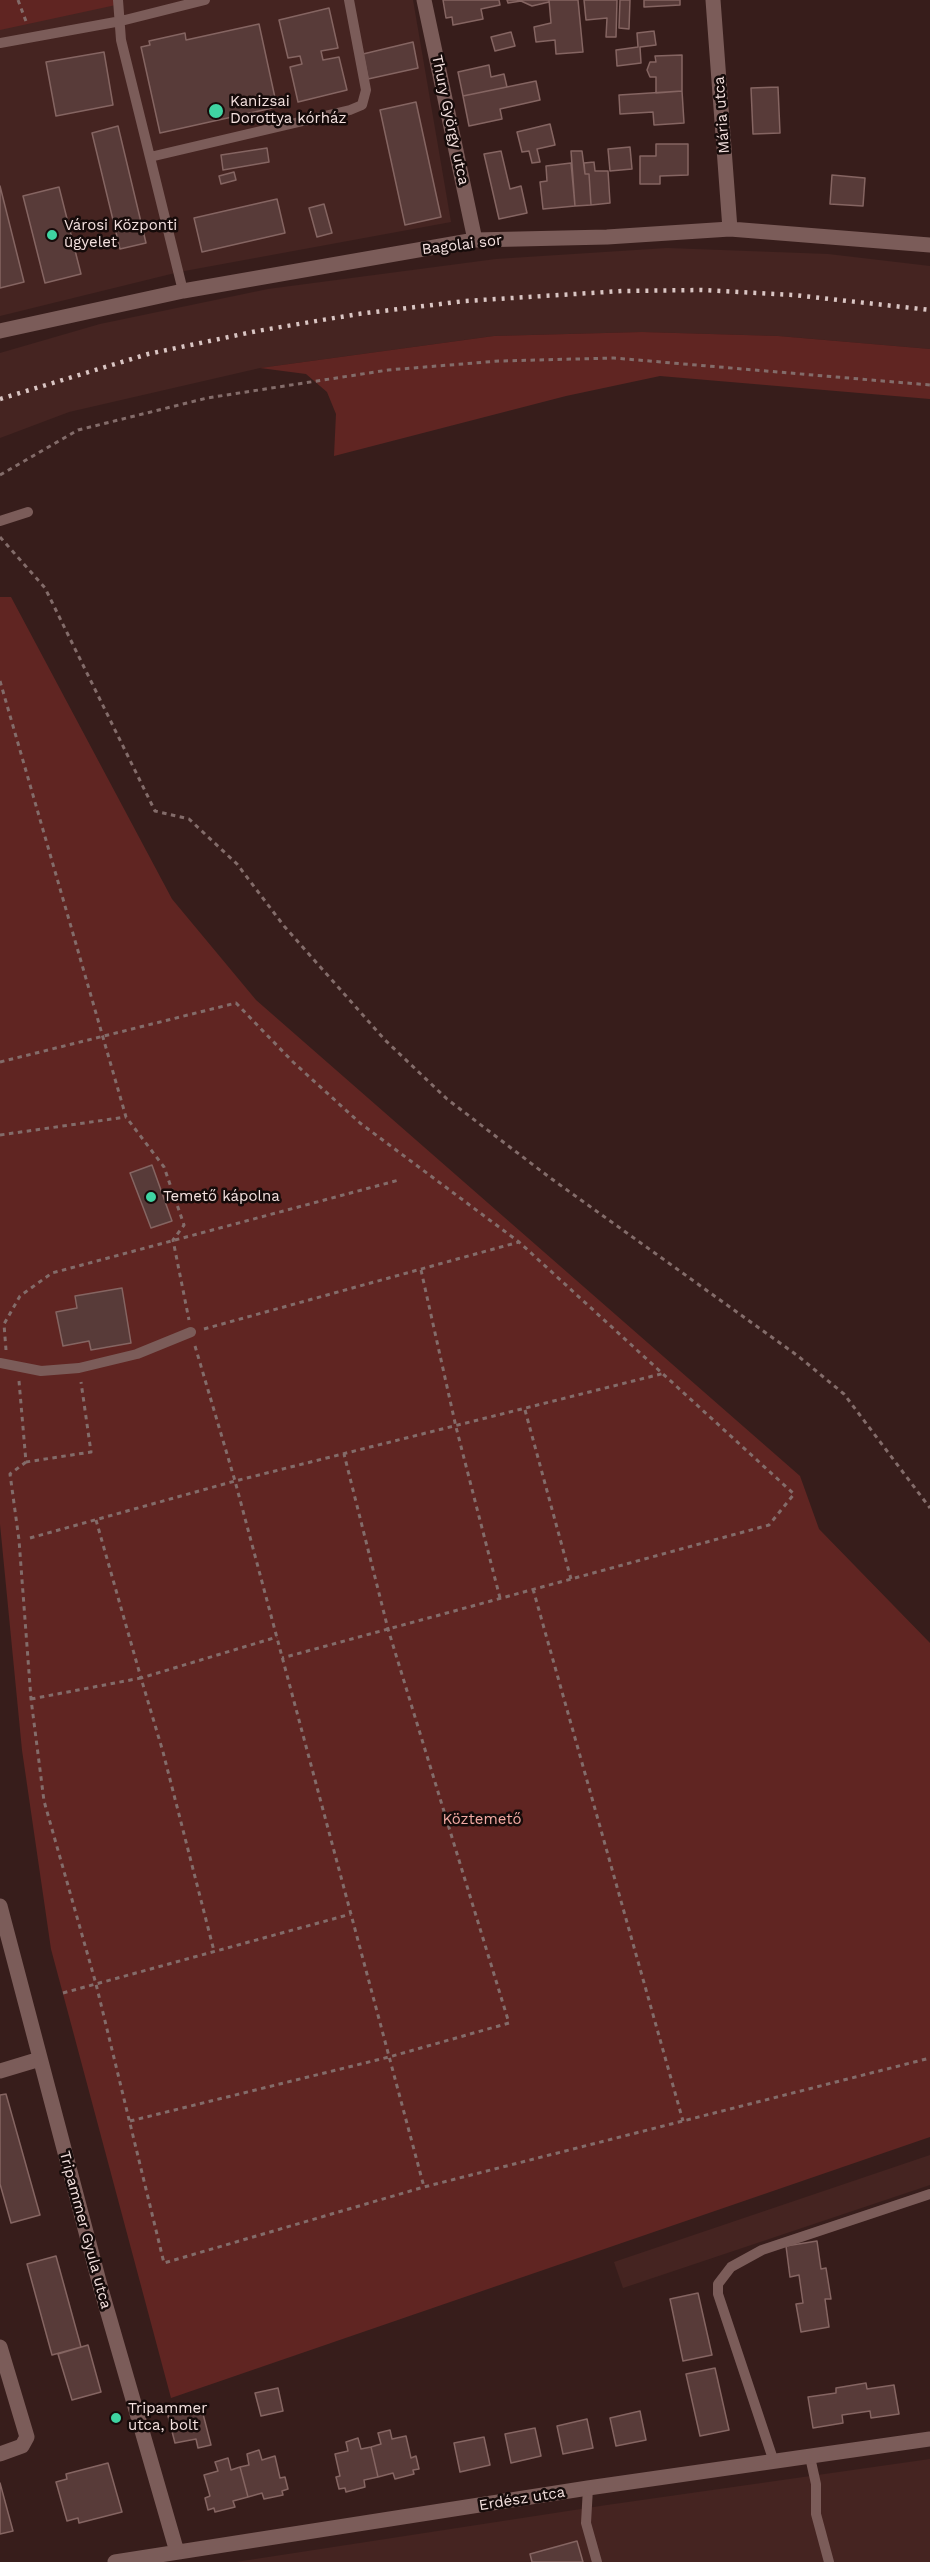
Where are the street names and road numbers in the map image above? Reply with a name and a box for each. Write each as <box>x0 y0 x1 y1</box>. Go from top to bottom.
street label: Thury György utca <box>427 53 473 187</box>
street label: Mária utca <box>710 76 734 154</box>
street label: Bagolai sor <box>421 231 503 259</box>
street label: Tripammer Gyula utca <box>55 2149 115 2311</box>
street label: Erdész utca <box>478 2483 566 2515</box>

